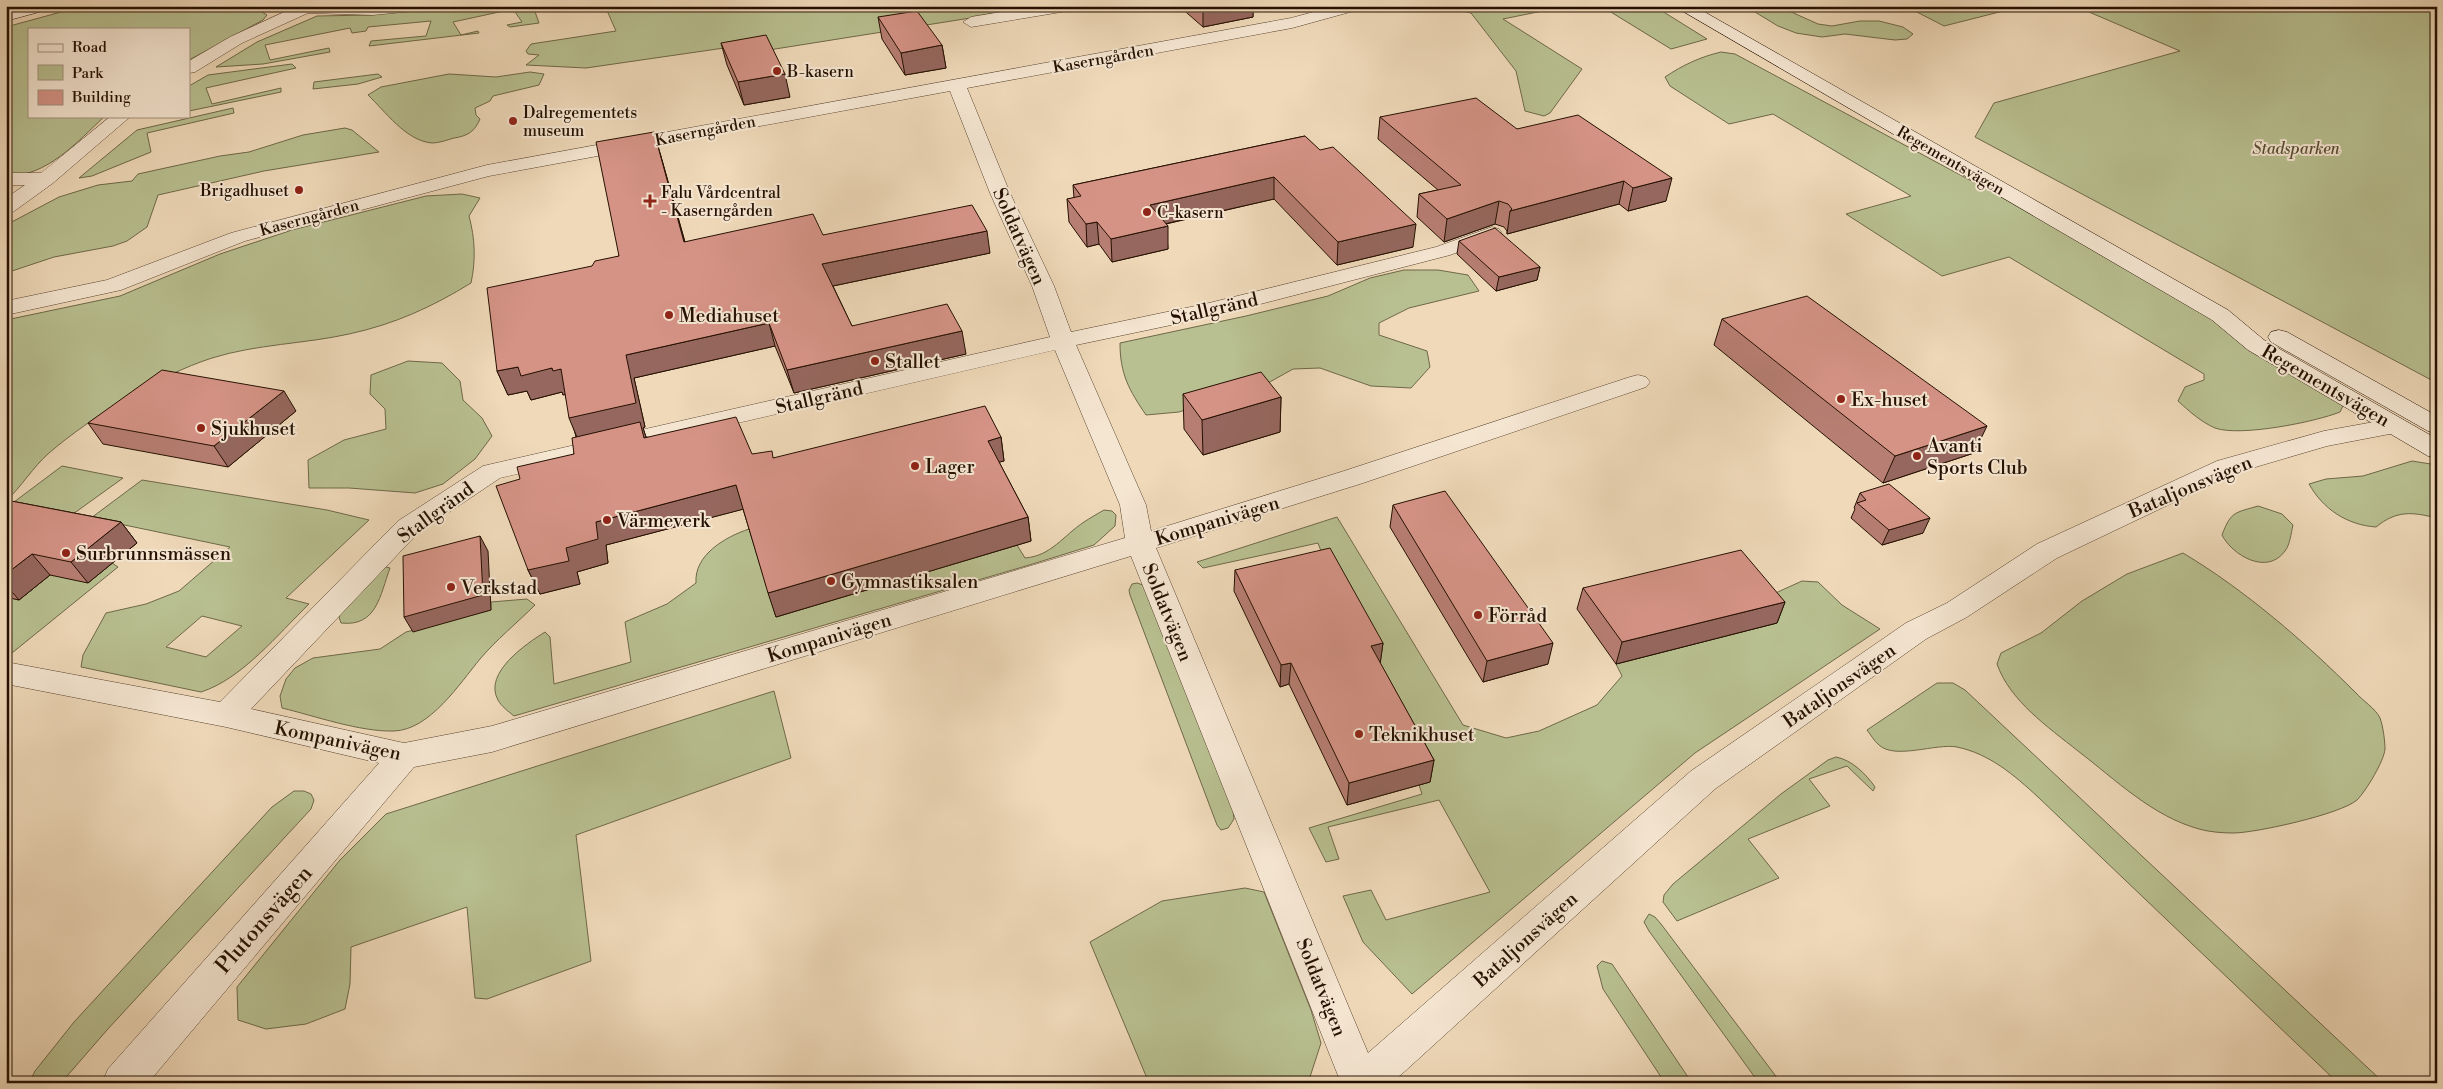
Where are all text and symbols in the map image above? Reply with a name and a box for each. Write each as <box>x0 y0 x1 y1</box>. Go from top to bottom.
legend <box>28 28 190 118</box>
text: Road <box>72 38 107 57</box>
street label: Kaserngården <box>1051 40 1156 78</box>
place label: B-kasern <box>786 62 854 82</box>
text: Park <box>72 64 104 83</box>
marker: B-kasern <box>771 65 783 77</box>
text: Building <box>71 88 131 107</box>
place label: Dalregementets museum <box>523 103 637 141</box>
street label: Kaserngården <box>653 111 758 151</box>
marker: Dalregementets museum <box>507 115 519 127</box>
street label: Regementsvägen <box>1893 122 2009 200</box>
park label: Stadsparken <box>2252 139 2341 159</box>
place label: Brigadhuset <box>199 181 289 201</box>
place label: Falu Vårdcentral - Kaserngården <box>661 183 781 221</box>
marker: Brigadhuset <box>293 184 305 196</box>
street label: Soldatvägen <box>987 184 1051 289</box>
marker: Falu Vårdcentral - Kaserngården <box>643 194 657 208</box>
street label: Kaserngården <box>257 195 362 241</box>
place label: C-kasern <box>1157 203 1224 223</box>
marker: C-kasern <box>1141 206 1153 218</box>
street label: Stallgränd <box>1168 287 1260 331</box>
place label: Mediahuset <box>679 304 779 328</box>
marker: Mediahuset <box>663 309 675 321</box>
street label: Regementsvägen <box>2257 339 2394 432</box>
place label: Stallet <box>885 350 940 374</box>
marker: Stallet <box>869 355 881 367</box>
street label: Stallgränd <box>773 376 865 420</box>
place label: Ex-huset <box>1851 388 1928 412</box>
marker: Ex-huset <box>1835 393 1847 405</box>
place label: Sjukhuset <box>211 417 296 441</box>
marker: Sjukhuset <box>195 422 207 434</box>
place label: Avanti Sports Club <box>1926 434 2028 480</box>
marker: Avanti Sports Club <box>1911 450 1923 462</box>
street label: Bataljonsvägen <box>2124 450 2256 524</box>
place label: Lager <box>925 455 975 479</box>
marker: Lager <box>909 460 921 472</box>
street label: Stallgränd <box>393 477 479 549</box>
street label: Kompanivägen <box>1152 491 1282 551</box>
place label: Värmeverk <box>616 509 711 533</box>
marker: Värmeverk <box>601 514 613 526</box>
place label: Surbrunnsmässen <box>76 542 231 566</box>
marker: Surbrunnsmässen <box>60 547 72 559</box>
street label: Soldatvägen <box>1136 560 1198 665</box>
place label: Gymnastiksalen <box>841 570 978 594</box>
marker: Gymnastiksalen <box>825 575 837 587</box>
place label: Verkstad <box>460 576 537 600</box>
marker: Verkstad <box>445 581 457 593</box>
place label: Förråd <box>1488 604 1547 628</box>
street label: Kompanivägen <box>764 608 894 668</box>
marker: Förråd <box>1472 609 1484 621</box>
street label: Bataljonsvägen <box>1778 638 1900 734</box>
street label: Kompanivägen <box>272 716 403 766</box>
place label: Teknikhuset <box>1369 723 1475 747</box>
marker: Teknikhuset <box>1353 728 1365 740</box>
street label: Plutonsvägen <box>210 860 318 980</box>
street label: Bataljonsvägen <box>1468 887 1583 993</box>
street label: Soldatvägen <box>1290 935 1352 1040</box>

